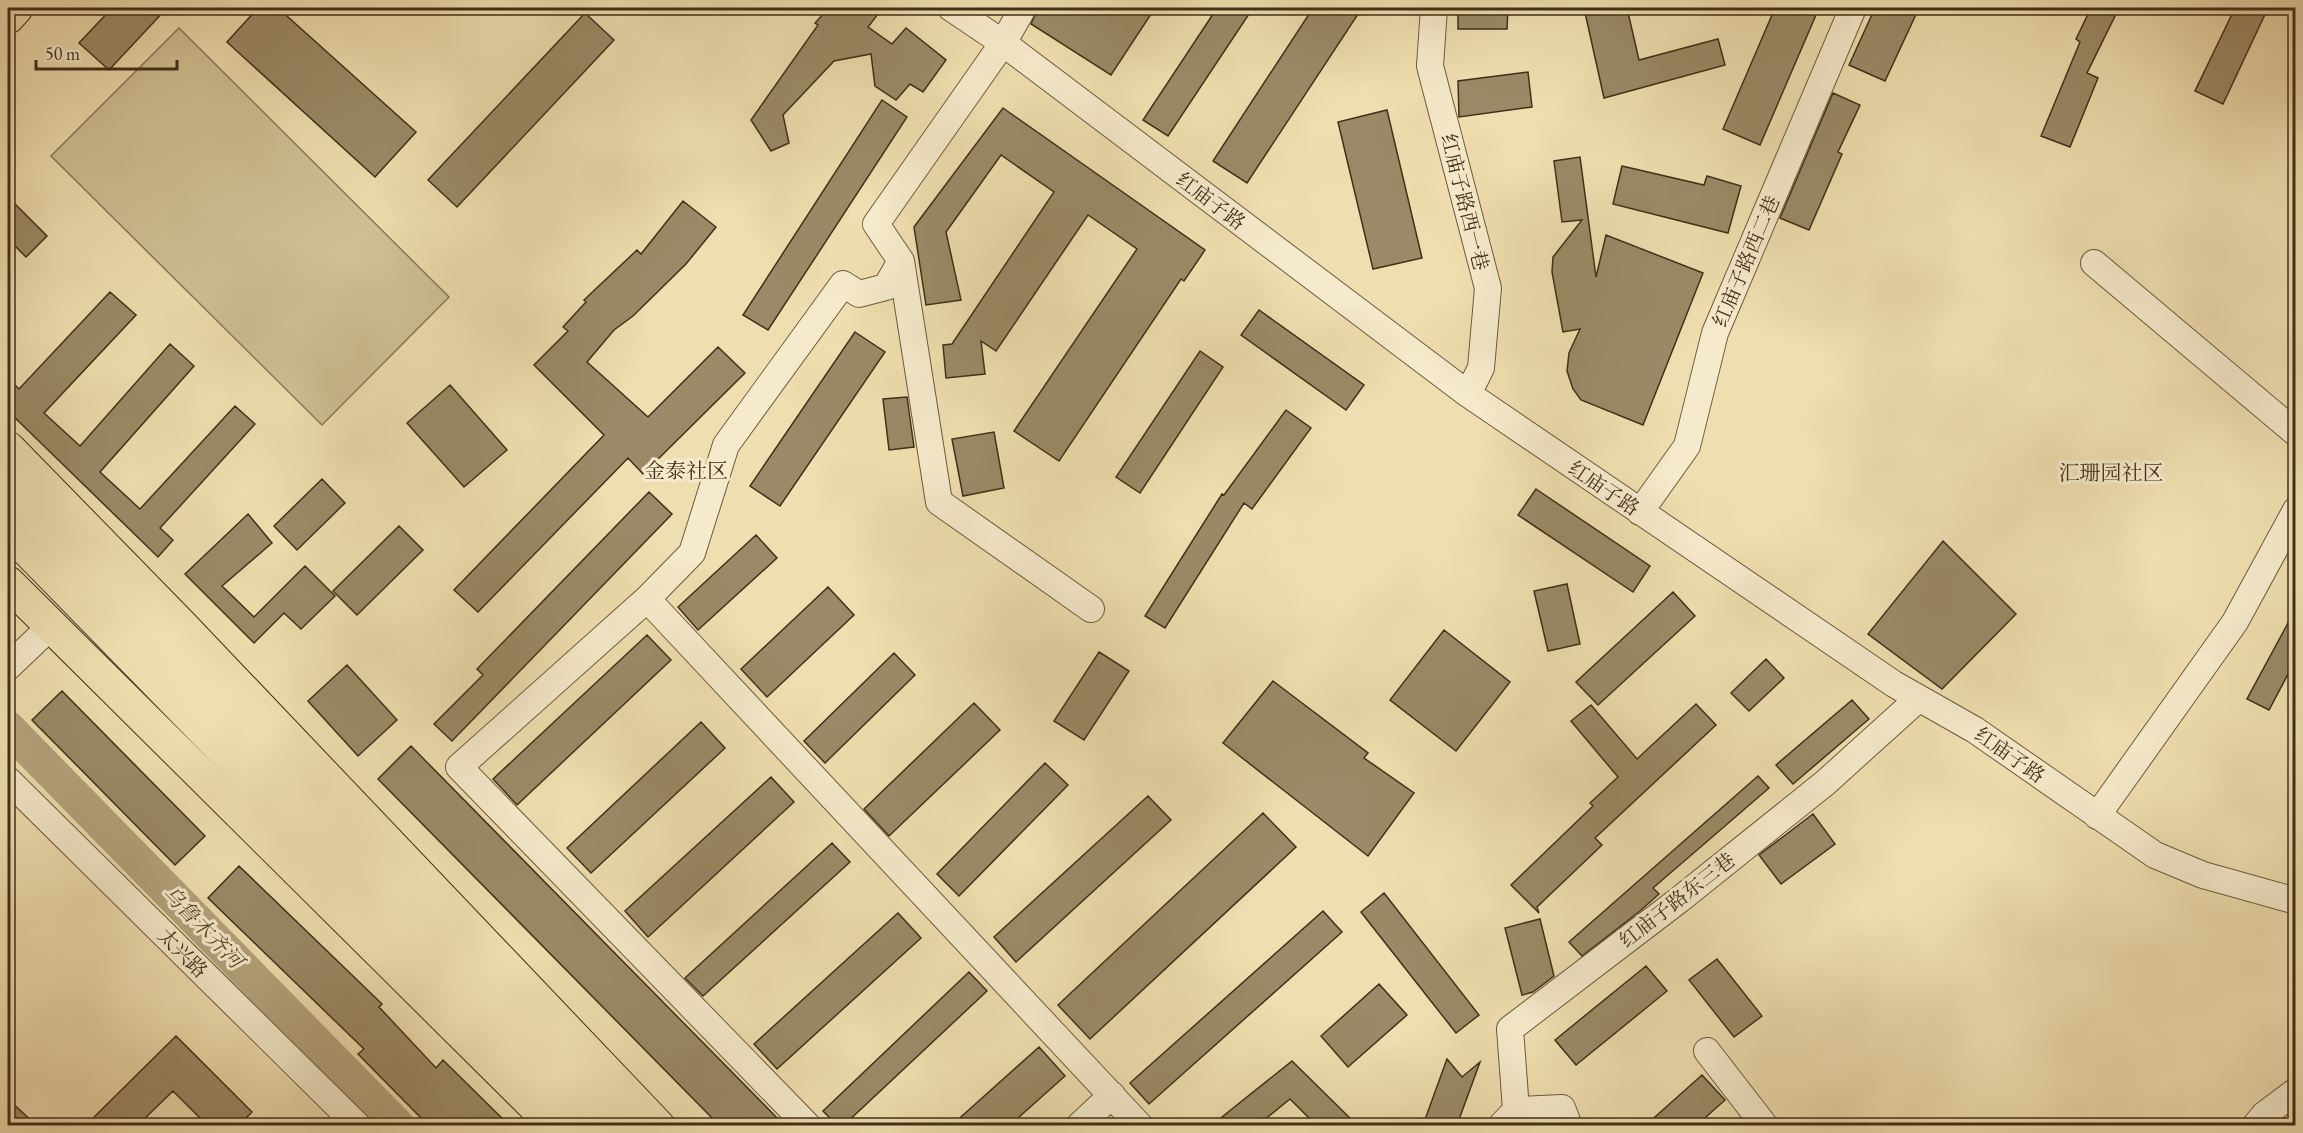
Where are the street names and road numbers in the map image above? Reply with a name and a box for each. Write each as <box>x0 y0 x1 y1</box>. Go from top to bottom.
street label: 红庙子路西一巷 <box>1435 131 1495 273</box>
street label: 红庙子路 <box>1171 167 1251 235</box>
street label: 红庙子路西二巷 <box>1707 191 1785 331</box>
street label: 红庙子路 <box>1564 455 1644 521</box>
street label: 红庙子路 <box>1970 721 2050 789</box>
street label: 红庙子路东三巷 <box>1614 847 1740 953</box>
street label: 太兴路 <box>153 923 213 983</box>

